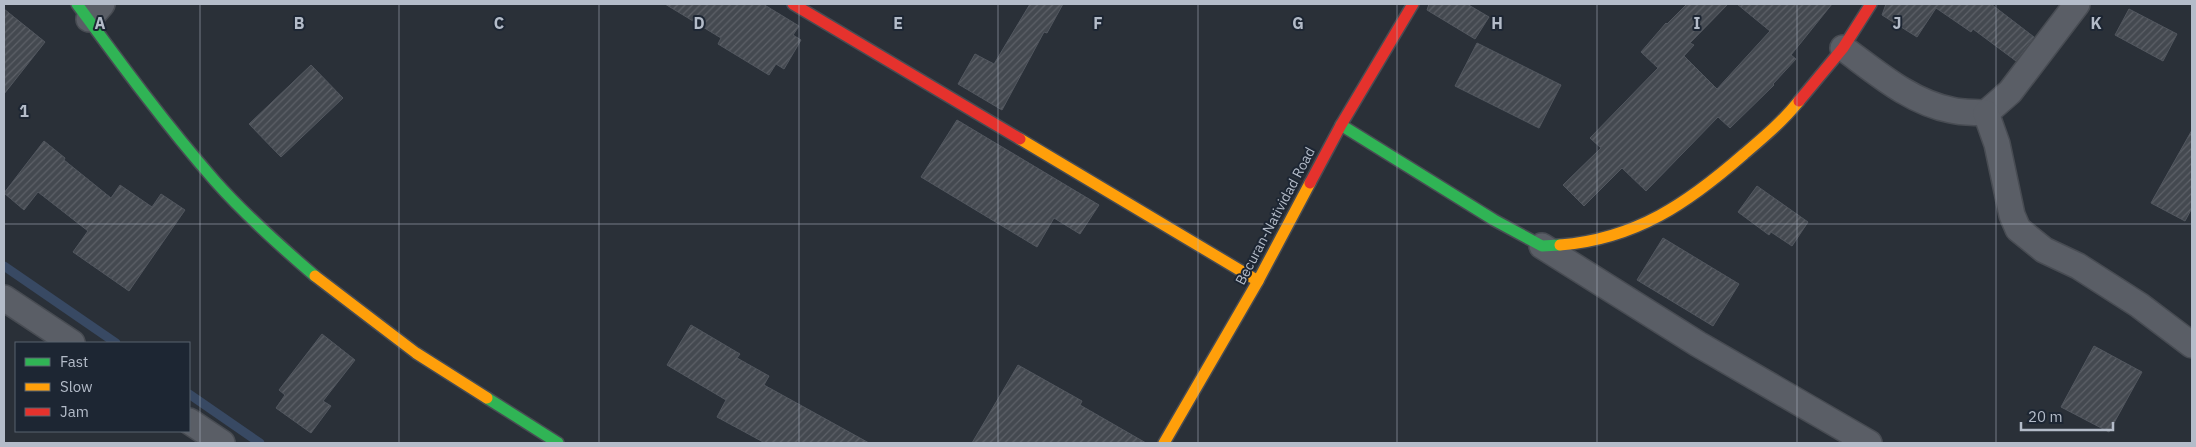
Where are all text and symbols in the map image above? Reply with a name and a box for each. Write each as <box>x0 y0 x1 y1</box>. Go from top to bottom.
text: A <box>95 13 106 33</box>
text: B <box>294 13 305 33</box>
text: C <box>494 13 504 33</box>
text: D <box>693 13 705 33</box>
text: E <box>893 13 903 33</box>
text: F <box>1093 13 1103 33</box>
text: G <box>1292 13 1304 33</box>
text: H <box>1491 13 1503 33</box>
text: I <box>1694 13 1701 33</box>
text: J <box>1893 13 1901 33</box>
text: K <box>2090 13 2102 33</box>
text: 1 <box>19 101 29 121</box>
street label: Becuran-Natividad Road <box>1231 144 1319 288</box>
legend <box>15 342 190 432</box>
text: Fast <box>60 352 88 371</box>
text: Slow <box>60 377 93 396</box>
scale bar <box>2021 400 2114 432</box>
text: Jam <box>60 402 89 421</box>
text: 20 m <box>2028 407 2063 426</box>

